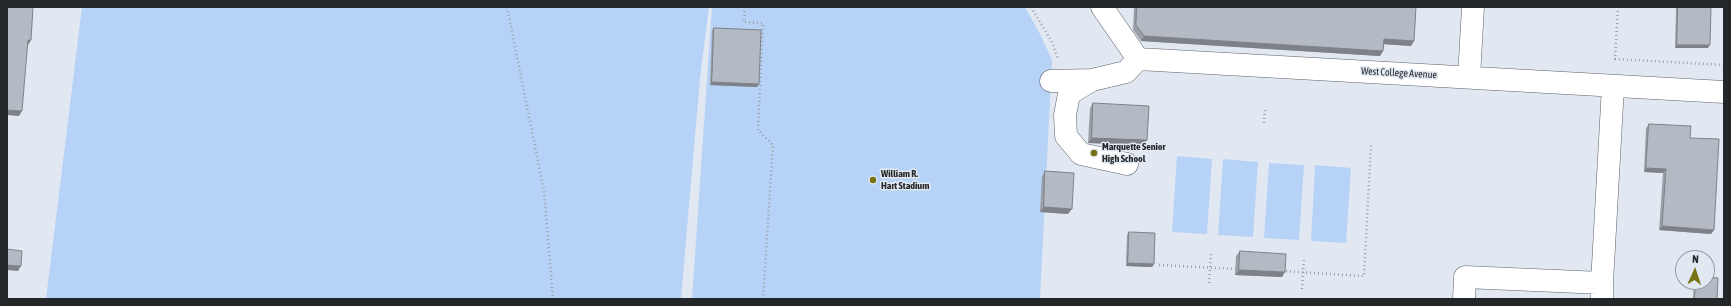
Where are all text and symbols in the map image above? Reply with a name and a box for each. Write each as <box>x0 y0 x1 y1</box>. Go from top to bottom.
street label: West College Avenue <box>1361 65 1437 81</box>
place label: Marquette Senior High School <box>1102 141 1166 164</box>
marker: Marquette Senior High School <box>1089 148 1099 158</box>
place label: William R. Hart Stadium <box>881 168 929 192</box>
marker: William R. Hart Stadium <box>868 175 878 185</box>
north arrow <box>1675 250 1715 290</box>
text: N <box>1692 253 1699 265</box>

